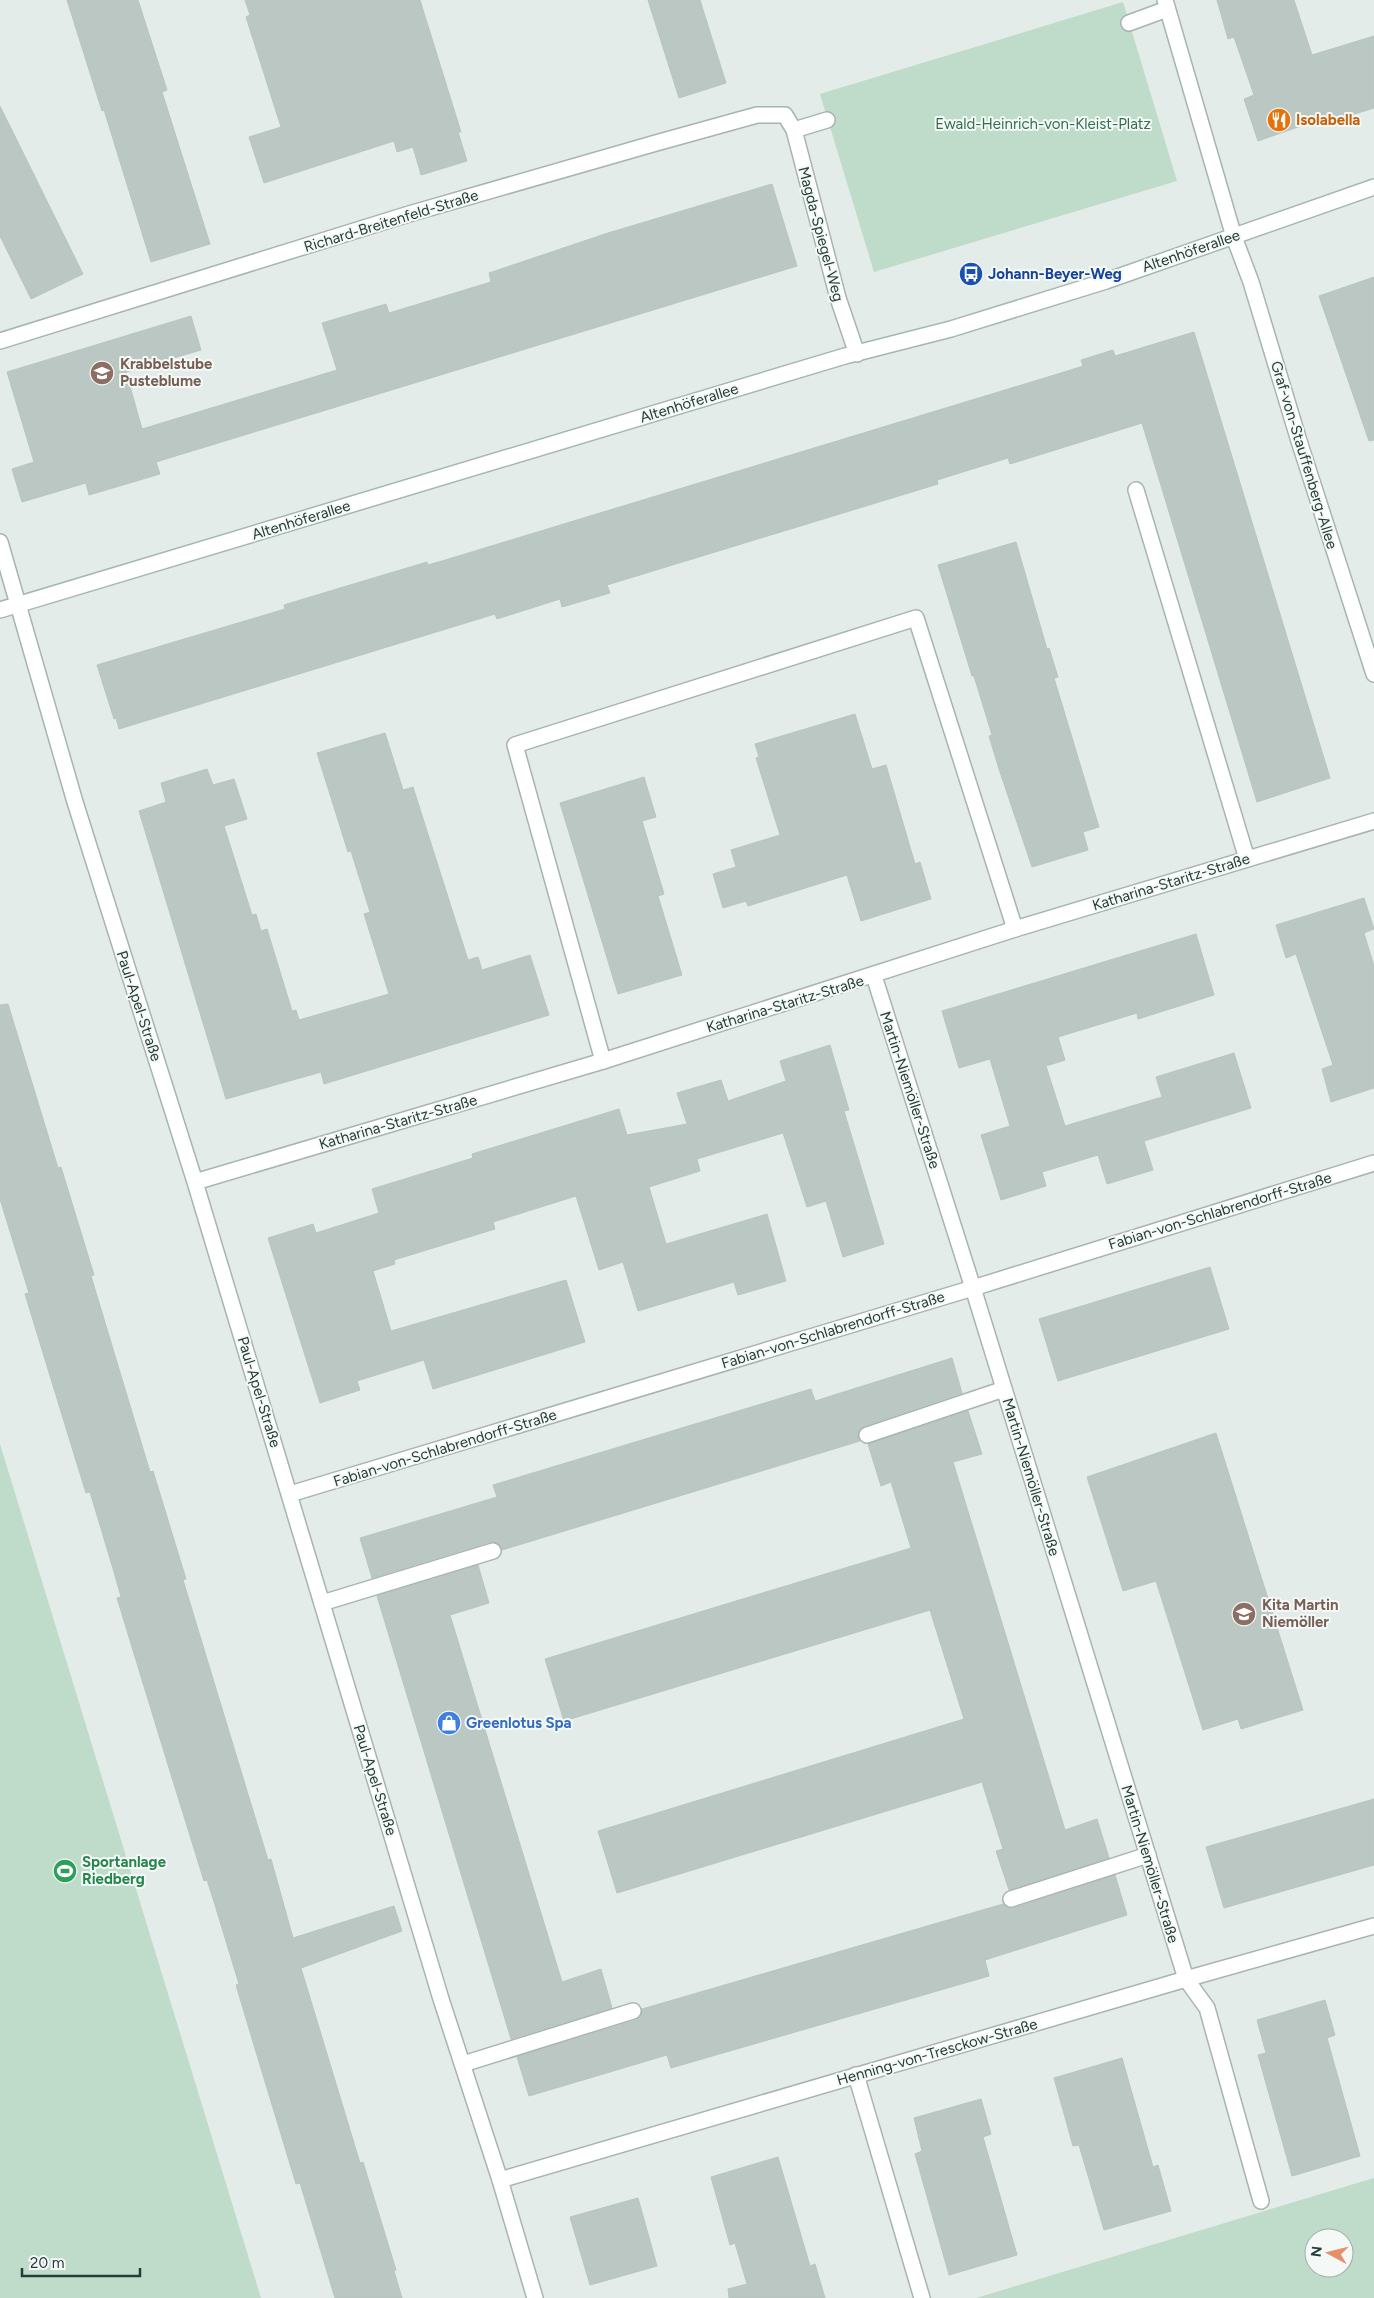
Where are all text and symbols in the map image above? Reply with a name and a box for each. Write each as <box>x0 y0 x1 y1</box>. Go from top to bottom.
restaurant icon: Isolabella <box>1266 107 1292 133</box>
place label: Isolabella <box>1296 111 1360 129</box>
park label: Ewald-Heinrich-von-Kleist-Platz <box>935 115 1151 133</box>
street label: Magda-Spiegel-Weg <box>794 165 848 303</box>
street label: Richard-Breitenfeld-Straße <box>302 186 480 256</box>
street label: Altenhöferallee <box>1140 226 1242 276</box>
bus stop icon: Johann-Beyer-Weg <box>958 261 984 287</box>
place label: Johann-Beyer-Weg <box>988 265 1122 283</box>
place label: Krabbelstube Pusteblume <box>120 355 213 390</box>
street label: Graf-von-Stauffenberg-Allee <box>1267 359 1341 551</box>
school or university icon: Krabbelstube Pusteblume <box>89 360 115 386</box>
street label: Altenhöferallee <box>638 379 740 427</box>
street label: Altenhöferallee <box>250 496 352 544</box>
street label: Katharina-Staritz-Straße <box>1090 849 1252 915</box>
street label: Paul-Apel-Straße <box>113 948 165 1064</box>
street label: Katharina-Staritz-Straße <box>704 971 866 1037</box>
street label: Martin-Niemöller-Straße <box>876 1009 944 1171</box>
street label: Katharina-Staritz-Straße <box>317 1091 479 1153</box>
street label: Fabian-von-Schlabrendorff-Straße <box>1106 1168 1334 1254</box>
street label: Fabian-von-Schlabrendorff-Straße <box>719 1287 947 1373</box>
street label: Paul-Apel-Straße <box>234 1334 284 1450</box>
street label: Martin-Niemöller-Straße <box>998 1396 1064 1558</box>
street label: Fabian-von-Schlabrendorff-Straße <box>331 1405 559 1491</box>
place label: Kita Martin Niemöller <box>1262 1596 1338 1631</box>
school or university icon: Kita Martin Niemöller <box>1231 1601 1257 1627</box>
shop icon: Greenlotus Spa <box>436 1710 462 1736</box>
place label: Greenlotus Spa <box>466 1714 572 1732</box>
street label: Paul-Apel-Straße <box>350 1722 400 1838</box>
street label: Martin-Niemöller-Straße <box>1117 1783 1183 1945</box>
place label: Sportanlage Riedberg <box>82 1853 167 1888</box>
sports icon: Sportanlage Riedberg <box>52 1858 78 1884</box>
street label: Henning-von-Tresckow-Straße <box>835 2015 1039 2089</box>
north arrow <box>1304 2228 1354 2278</box>
text: N <box>1307 2245 1326 2258</box>
scale bar <box>22 2246 140 2278</box>
text: 20 m <box>30 2254 64 2272</box>

